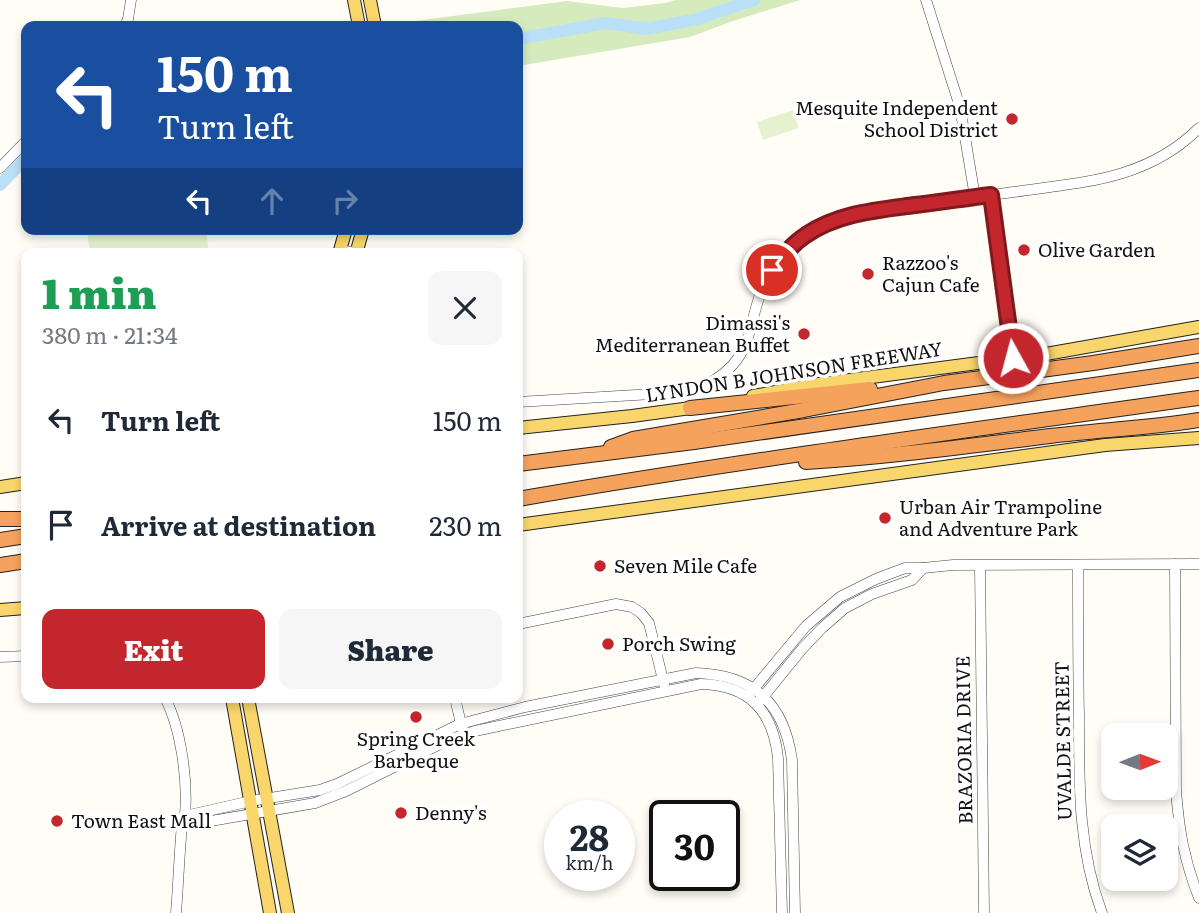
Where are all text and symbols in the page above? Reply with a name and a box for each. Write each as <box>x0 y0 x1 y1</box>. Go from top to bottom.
text: 150 m <box>157 34 293 107</box>
icon: left <box>42 49 133 140</box>
place label: Mesquite Independent School District <box>795 93 998 143</box>
text: Turn left <box>157 101 294 149</box>
marker: Mesquite Independent School District <box>1004 111 1020 127</box>
icon: left <box>180 182 218 220</box>
icon: ahead <box>253 182 291 220</box>
icon: right <box>326 182 364 220</box>
place label: Olive Garden <box>1038 235 1156 263</box>
pin <box>742 240 802 300</box>
marker: Olive Garden <box>1016 242 1032 258</box>
place label: Razzoo's Cajun Cafe <box>882 248 980 298</box>
icon: arrive <box>753 251 791 289</box>
text: 1 min <box>42 260 157 322</box>
marker: Razzoo's Cajun Cafe <box>860 266 876 282</box>
button: close <box>428 271 502 345</box>
place label: Dimassi's Mediterranean Buffet <box>595 308 790 358</box>
text: 380 m · 21:34 <box>42 317 178 351</box>
position arrow <box>976 321 1050 395</box>
marker: Dimassi's Mediterranean Buffet <box>796 326 812 342</box>
street label: LYNDON B JOHNSON FREEWAY <box>643 334 945 408</box>
text: Turn left <box>101 400 220 439</box>
text: 150 m <box>433 400 502 439</box>
icon: left <box>42 401 80 439</box>
place label: Urban Air Trampoline and Adventure Park <box>899 492 1102 542</box>
text: Arrive at destination <box>101 505 376 544</box>
text: 230 m <box>429 505 502 544</box>
icon: arrive <box>42 506 80 544</box>
marker: Urban Air Trampoline and Adventure Park <box>877 510 893 526</box>
place label: Seven Mile Cafe <box>614 551 757 579</box>
marker: Seven Mile Cafe <box>592 558 608 574</box>
button: Exit <box>42 609 265 689</box>
button: Share <box>279 609 502 689</box>
place label: Porch Swing <box>622 629 736 657</box>
marker: Porch Swing <box>600 636 616 652</box>
street label: BRAZORIA DRIVE <box>948 655 978 825</box>
street label: UVALDE STREET <box>1047 661 1077 821</box>
marker: Spring Creek Barbeque <box>408 709 424 725</box>
north arrow <box>1101 723 1178 800</box>
map controls <box>1101 723 1178 891</box>
place label: Spring Creek Barbeque <box>357 724 476 774</box>
place label: Denny's <box>415 798 487 826</box>
speed limit sign: 30 <box>649 800 740 891</box>
marker: Denny's <box>393 805 409 821</box>
place label: Town East Mall <box>71 806 211 834</box>
text: 28 <box>570 810 609 862</box>
marker: Town East Mall <box>49 813 65 829</box>
button: layers <box>1101 814 1178 891</box>
text: km/h <box>566 849 613 876</box>

